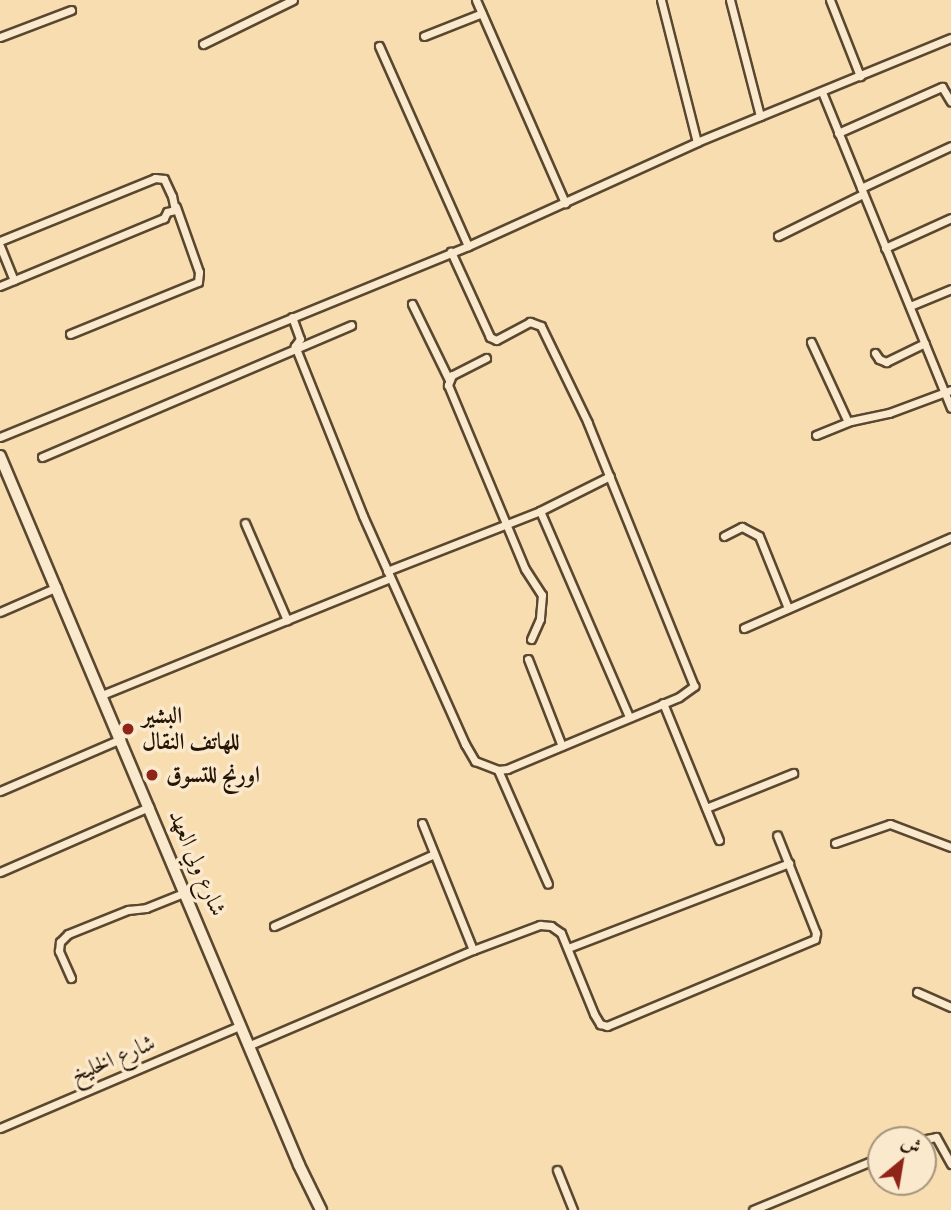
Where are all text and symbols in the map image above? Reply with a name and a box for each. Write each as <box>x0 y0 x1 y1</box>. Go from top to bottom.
place label: البشير للهاتف النقال <box>142 702 240 756</box>
marker: البشير للهاتف النقال <box>120 721 136 737</box>
place label: اورنج للتسوق <box>166 761 260 789</box>
marker: اورنج للتسوق <box>144 767 160 783</box>
street label: شارع ولي العهد <box>162 806 232 920</box>
street label: شارع الخليخ <box>67 1029 159 1089</box>
north arrow <box>867 1126 937 1196</box>
text: ش <box>897 1129 926 1160</box>

